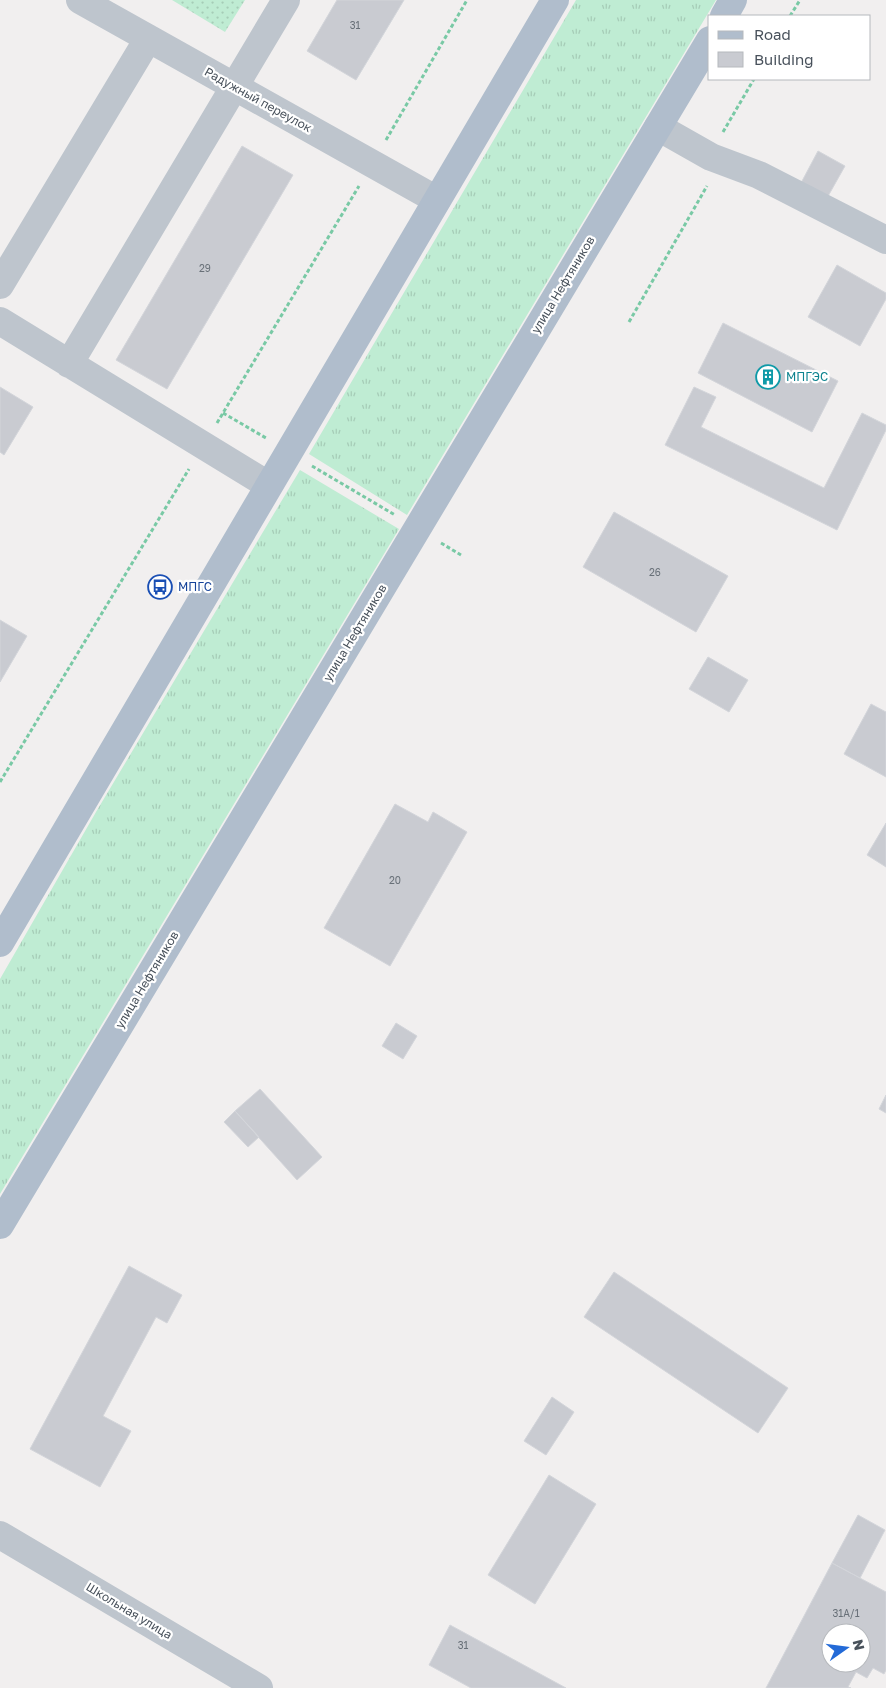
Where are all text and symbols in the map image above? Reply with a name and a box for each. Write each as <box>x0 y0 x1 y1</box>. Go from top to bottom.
legend <box>708 15 871 80</box>
house number: 31 <box>350 19 360 31</box>
text: Road <box>754 25 791 43</box>
text: Building <box>754 50 814 68</box>
street label: Радужный переулок <box>202 64 315 135</box>
street label: улица Нефтяников <box>528 233 598 336</box>
house number: 29 <box>199 262 211 274</box>
building icon: МПГЭС <box>755 364 781 390</box>
place label: МПГЭС <box>786 369 828 384</box>
house number: 26 <box>649 566 661 578</box>
bus stop icon: МПГС <box>147 574 173 600</box>
place label: МПГС <box>178 579 212 594</box>
street label: улица Нефтяников <box>320 581 390 684</box>
house number: 20 <box>389 874 401 886</box>
street label: улица Нефтяников <box>112 928 182 1031</box>
street label: Школьная улица <box>83 1579 175 1642</box>
house number: 31А/1 <box>832 1607 860 1619</box>
north arrow <box>821 1623 871 1673</box>
text: N <box>850 1638 869 1652</box>
house number: 31 <box>458 1639 468 1651</box>

